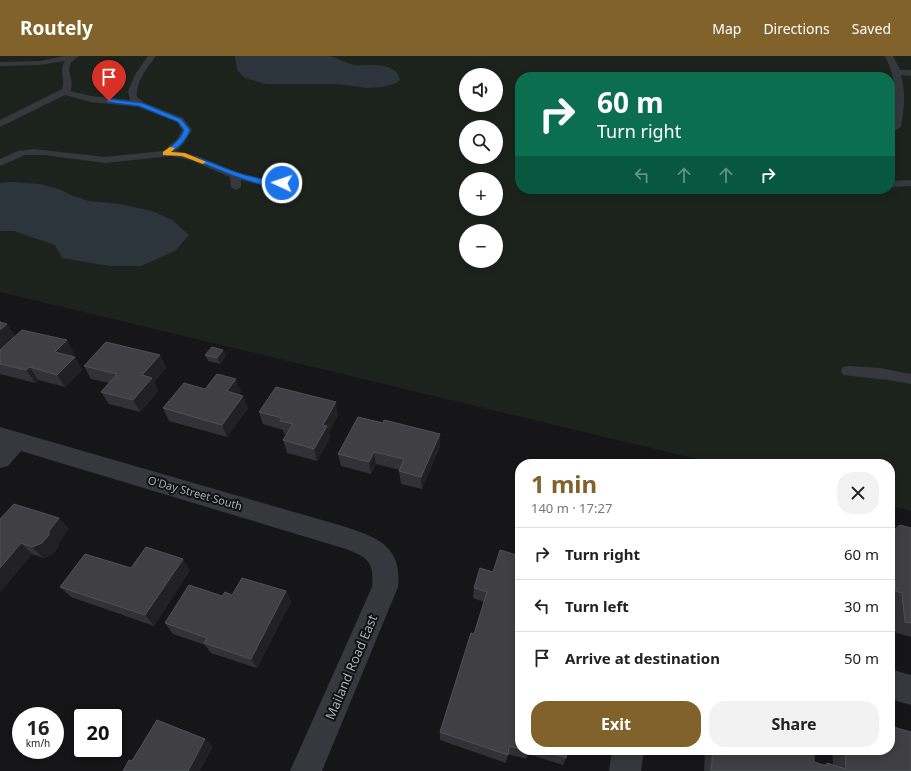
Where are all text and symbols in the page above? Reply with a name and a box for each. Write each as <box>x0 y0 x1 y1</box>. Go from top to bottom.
text: Routely <box>20 15 93 41</box>
text: Map <box>712 19 741 38</box>
text: Directions <box>763 19 830 38</box>
text: Saved <box>852 19 891 38</box>
pin <box>92 60 126 101</box>
icon: arrive <box>98 66 120 88</box>
map controls <box>459 68 503 268</box>
button: sound <box>459 68 503 112</box>
text: 60 m <box>597 83 664 121</box>
icon: right <box>531 88 583 140</box>
text: Turn right <box>597 119 681 143</box>
button: search <box>459 120 503 164</box>
position arrow <box>261 162 303 204</box>
icon: left <box>631 164 653 186</box>
icon: ahead <box>673 164 695 186</box>
icon: ahead <box>715 164 737 186</box>
icon: right <box>757 164 779 186</box>
button: + <box>459 172 503 216</box>
button: − <box>459 224 503 268</box>
text: 1 min <box>531 467 597 500</box>
street label: O'Day Street South <box>146 472 244 513</box>
button: close <box>837 472 879 514</box>
text: 140 m · 17:27 <box>531 499 612 517</box>
icon: right <box>531 543 553 565</box>
text: Turn right <box>565 544 640 564</box>
text: 60 m <box>844 544 879 564</box>
icon: left <box>531 595 553 617</box>
text: Turn left <box>565 596 629 616</box>
text: 30 m <box>844 596 879 616</box>
street label: Mailand Road East <box>321 611 381 722</box>
icon: arrive <box>531 647 553 669</box>
text: Arrive at destination <box>565 648 720 668</box>
text: 50 m <box>844 648 879 668</box>
button: Exit <box>531 701 701 747</box>
button: Share <box>709 701 879 747</box>
speed limit sign: 20 <box>72 707 124 759</box>
text: 16 <box>27 714 49 741</box>
text: km/h <box>26 736 50 750</box>

